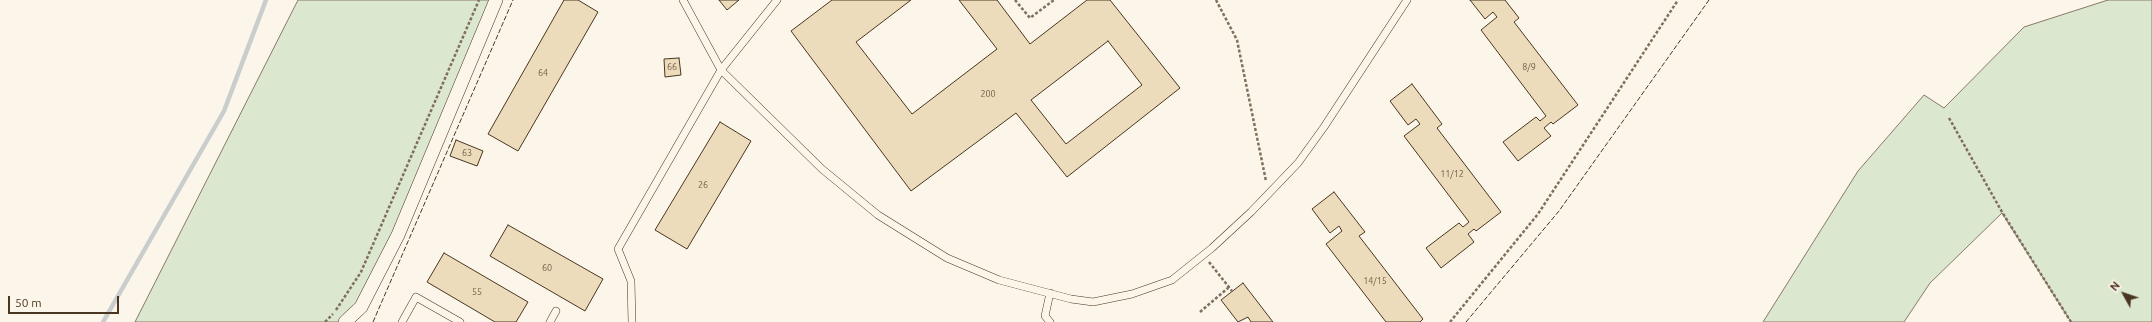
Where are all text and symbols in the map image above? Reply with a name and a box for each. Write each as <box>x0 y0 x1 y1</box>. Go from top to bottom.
house number: 66 <box>667 62 677 72</box>
house number: 8/9 <box>1522 62 1536 72</box>
house number: 64 <box>538 68 548 78</box>
house number: 200 <box>980 89 996 99</box>
house number: 63 <box>462 148 472 158</box>
house number: 11/12 <box>1440 169 1464 179</box>
house number: 26 <box>698 180 708 190</box>
house number: 60 <box>542 263 552 273</box>
north arrow <box>2104 274 2144 314</box>
house number: 14/15 <box>1363 276 1387 286</box>
text: N <box>2108 279 2122 293</box>
house number: 55 <box>472 287 482 297</box>
scale bar <box>10 288 121 314</box>
text: 50 m <box>15 296 42 309</box>

